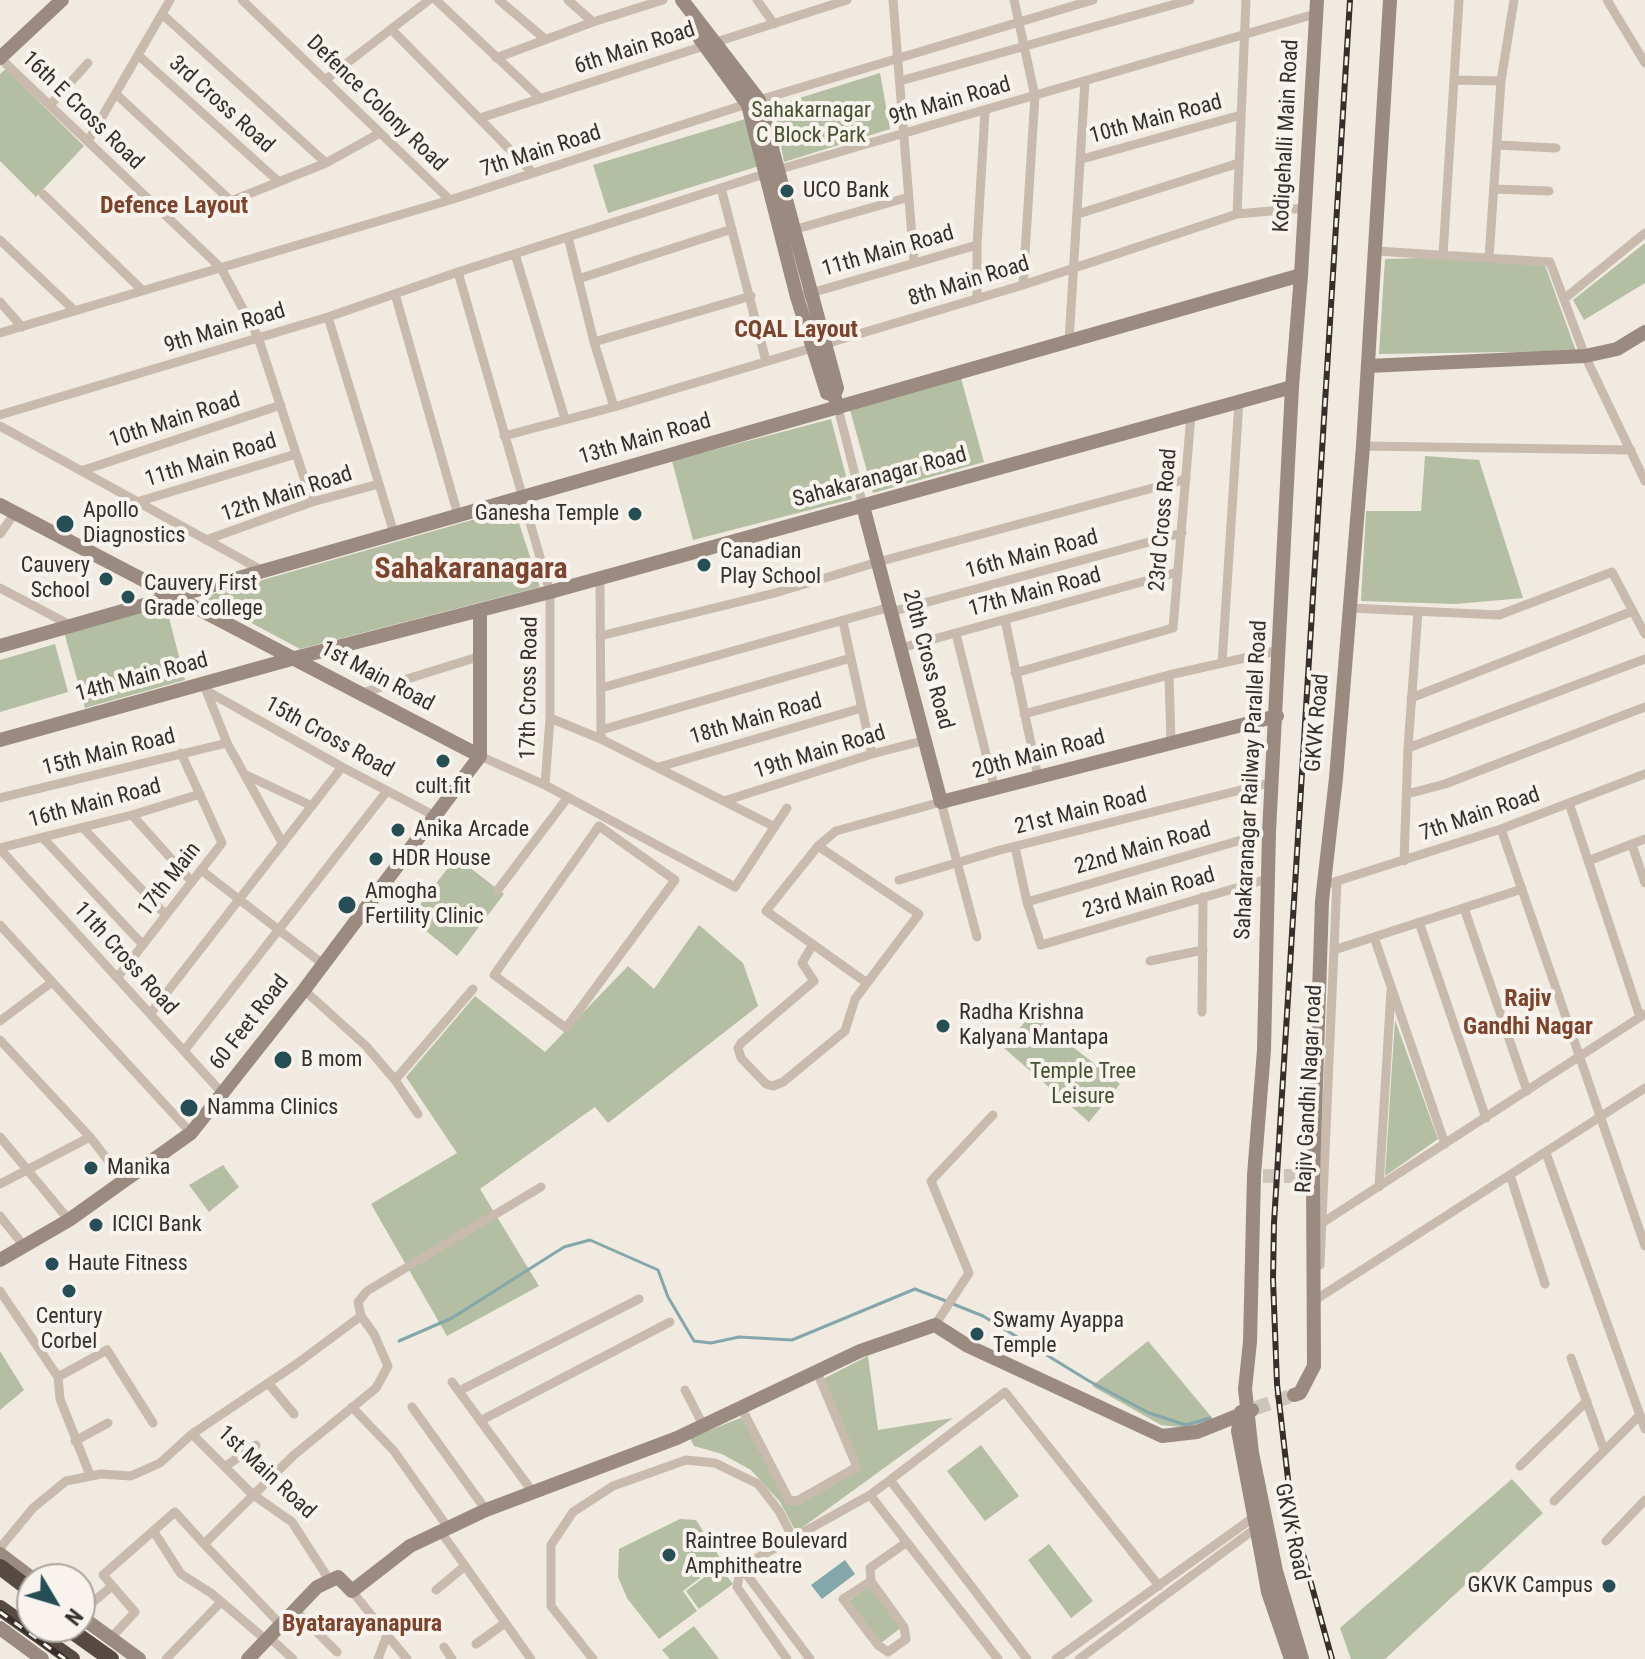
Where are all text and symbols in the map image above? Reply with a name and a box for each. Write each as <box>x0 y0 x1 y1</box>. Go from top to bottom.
street label: 6th Main Road <box>571 17 699 81</box>
street label: Defence Colony Road <box>300 30 452 178</box>
street label: Kodigehalli Main Road <box>1269 39 1305 233</box>
street label: 16th E Cross Road <box>16 46 148 176</box>
street label: 3rd Cross Road <box>163 51 279 159</box>
street label: 9th Main Road <box>886 72 1014 132</box>
street label: 10th Main Road <box>1087 90 1225 150</box>
park label: Sahakarnagar C Block Park <box>751 98 871 150</box>
street label: 7th Main Road <box>477 120 605 184</box>
place label: UCO Bank <box>803 178 889 204</box>
marker: UCO Bank <box>778 182 796 200</box>
district label: Defence Layout <box>100 193 248 221</box>
street label: 11th Main Road <box>819 221 957 283</box>
street label: 8th Main Road <box>905 251 1033 313</box>
street label: 9th Main Road <box>161 298 289 360</box>
district label: CQAL Layout <box>734 317 858 345</box>
street label: 10th Main Road <box>106 387 244 455</box>
street label: 13th Main Road <box>576 409 714 471</box>
street label: 11th Main Road <box>142 428 280 494</box>
street label: Sahakaranagar Road <box>790 442 970 514</box>
street label: 23rd Cross Road <box>1145 447 1183 593</box>
street label: 12th Main Road <box>218 461 356 529</box>
place label: Apollo Diagnostics <box>83 498 185 550</box>
place label: Ganesha Temple <box>475 501 619 527</box>
marker: Ganesha Temple <box>626 505 644 523</box>
marker: Apollo Diagnostics <box>54 513 76 535</box>
street label: 16th Main Road <box>963 525 1101 585</box>
place label: Canadian Play School <box>720 539 821 590</box>
district label: Sahakaranagara <box>374 552 568 588</box>
place label: Cauvery School <box>21 553 90 604</box>
marker: Canadian Play School <box>695 556 713 574</box>
street label: 17th Main Road <box>966 563 1104 623</box>
marker: Cauvery School <box>97 570 115 588</box>
place label: Cauvery First Grade college <box>144 571 263 622</box>
street label: 20th Cross Road <box>896 587 958 733</box>
marker: Cauvery First Grade college <box>119 588 137 606</box>
street label: 17th Cross Road <box>516 616 544 760</box>
street label: Sahakaranagar Railway Parallel Road <box>1230 620 1274 940</box>
street label: 1st Main Road <box>316 636 438 718</box>
street label: 14th Main Road <box>73 648 211 708</box>
street label: GKVK Road <box>1301 673 1335 773</box>
street label: 18th Main Road <box>687 689 825 751</box>
street label: 15th Cross Road <box>260 692 398 784</box>
street label: 19th Main Road <box>751 720 889 786</box>
street label: 15th Main Road <box>40 724 178 782</box>
street label: 20th Main Road <box>970 725 1108 785</box>
marker: cult.fit <box>434 752 452 770</box>
street label: 16th Main Road <box>26 774 164 834</box>
place label: cult.fit <box>415 774 471 800</box>
street label: 7th Main Road <box>1417 782 1543 848</box>
street label: 21st Main Road <box>1012 783 1150 841</box>
place label: Anika Arcade <box>414 817 529 843</box>
street label: 22nd Main Road <box>1072 817 1214 881</box>
marker: Anika Arcade <box>389 821 407 839</box>
street label: 17th Main <box>133 838 207 922</box>
place label: HDR House <box>392 846 491 872</box>
marker: HDR House <box>367 850 385 868</box>
street label: 23rd Main Road <box>1080 863 1218 925</box>
place label: Amogha Fertility Clinic <box>365 879 484 930</box>
marker: Amogha Fertility Clinic <box>336 894 358 916</box>
street label: 11th Cross Road <box>67 897 183 1021</box>
street label: 60 Feet Road <box>205 970 295 1076</box>
street label: Rajiv Gandhi Nagar road <box>1291 984 1329 1194</box>
district label: Rajiv Gandhi Nagar <box>1463 986 1593 1042</box>
place label: Radha Krishna Kalyana Mantapa <box>959 1000 1109 1052</box>
marker: Radha Krishna Kalyana Mantapa <box>934 1017 952 1035</box>
place label: B mom <box>301 1047 362 1073</box>
marker: B mom <box>272 1049 294 1071</box>
park label: Temple Tree Leisure <box>1030 1059 1136 1110</box>
place label: Namma Clinics <box>207 1095 338 1121</box>
marker: Namma Clinics <box>178 1097 200 1119</box>
place label: Manika <box>107 1155 170 1181</box>
marker: Manika <box>82 1159 100 1177</box>
place label: ICICI Bank <box>112 1212 202 1238</box>
marker: ICICI Bank <box>87 1216 105 1234</box>
place label: Haute Fitness <box>68 1251 188 1277</box>
marker: Haute Fitness <box>43 1255 61 1273</box>
marker: Century Corbel <box>60 1282 78 1300</box>
place label: Century Corbel <box>36 1304 102 1356</box>
place label: Swamy Ayappa Temple <box>993 1308 1124 1360</box>
marker: Swamy Ayappa Temple <box>968 1325 986 1343</box>
street label: 1st Main Road <box>211 1421 321 1525</box>
street label: GKVK Road <box>1268 1481 1314 1583</box>
place label: Raintree Boulevard Amphitheatre <box>685 1529 848 1580</box>
marker: Raintree Boulevard Amphitheatre <box>660 1546 678 1564</box>
north arrow <box>16 1563 96 1643</box>
place label: GKVK Campus <box>1468 1573 1593 1599</box>
marker: GKVK Campus <box>1600 1577 1618 1595</box>
text: N <box>60 1604 88 1630</box>
district label: Byatarayanapura <box>282 1611 442 1639</box>

